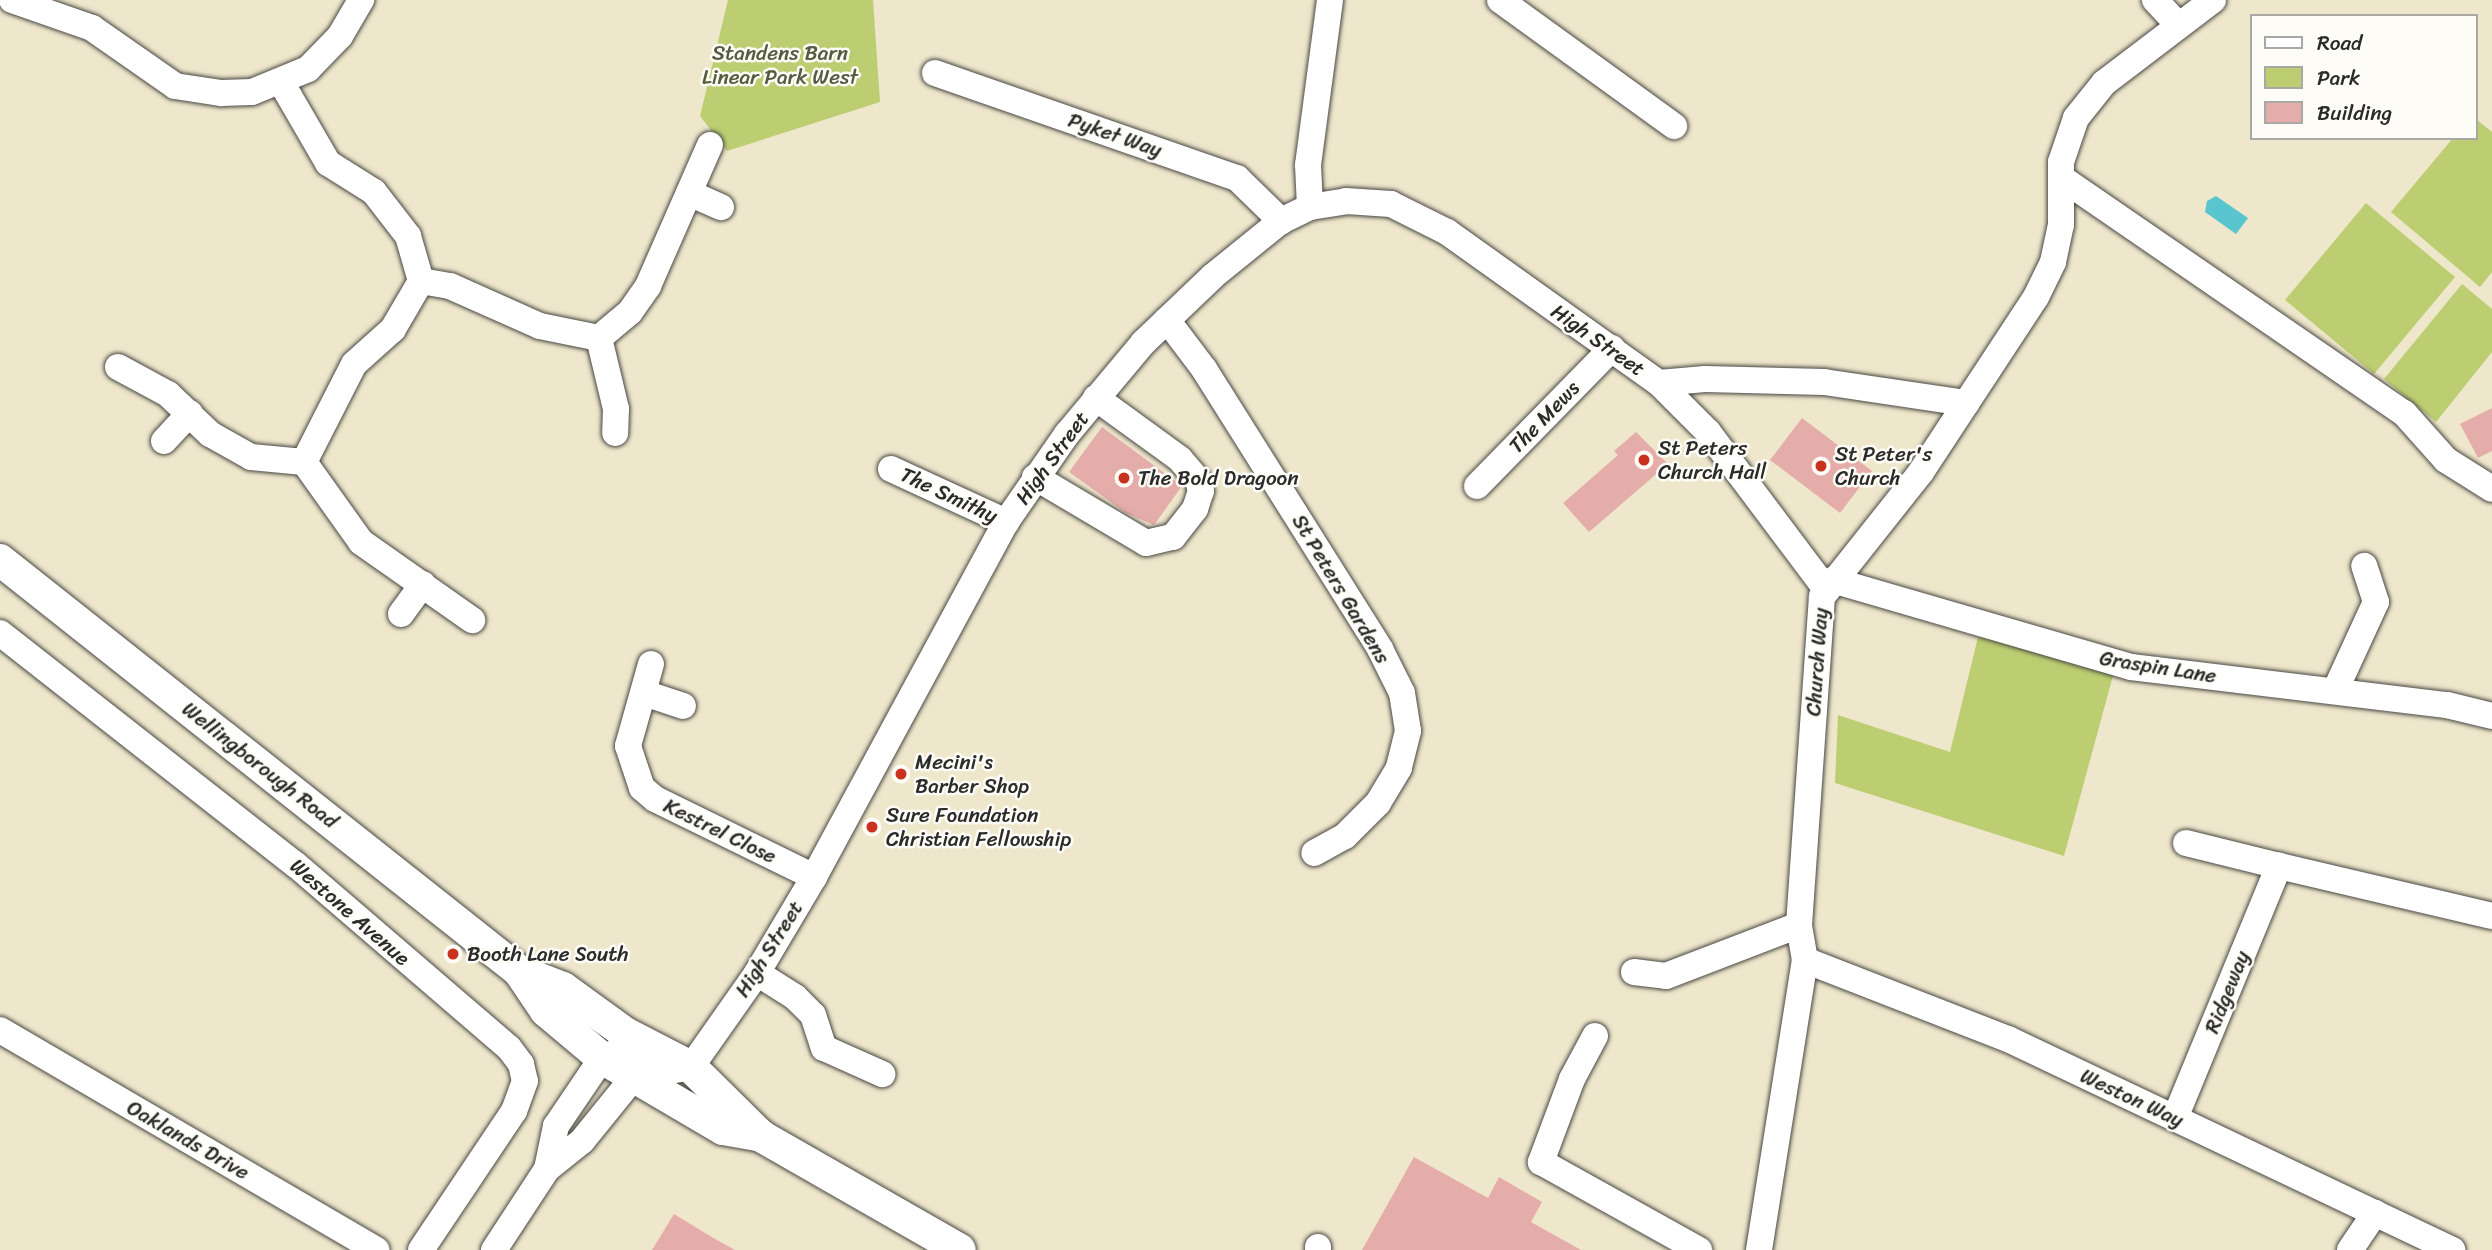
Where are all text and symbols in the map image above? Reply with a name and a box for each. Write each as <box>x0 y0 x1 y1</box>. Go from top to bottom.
legend <box>2250 14 2478 140</box>
text: Road <box>2317 24 2362 62</box>
park label: Standens Barn Linear Park West <box>702 40 858 90</box>
text: Park <box>2317 59 2360 97</box>
text: Building <box>2317 94 2392 132</box>
street label: Pyket Way <box>1065 107 1165 163</box>
street label: High Street <box>1546 298 1650 382</box>
street label: The Mews <box>1503 376 1585 458</box>
street label: High Street <box>1010 407 1094 509</box>
place label: St Peters Church Hall <box>1658 435 1766 485</box>
place label: St Peter's Church <box>1835 441 1931 491</box>
marker: St Peters Church Hall <box>1636 452 1652 468</box>
marker: St Peter's Church <box>1813 458 1829 474</box>
street label: The Smithy <box>896 461 1002 529</box>
place label: The Bold Dragoon <box>1138 465 1298 491</box>
marker: The Bold Dragoon <box>1116 470 1132 486</box>
street label: St Peters Gardens <box>1287 510 1395 668</box>
street label: Church Way <box>1801 607 1833 717</box>
street label: Graspin Lane <box>2098 645 2218 689</box>
street label: Wellingborough Road <box>177 696 343 834</box>
place label: Mecini's Barber Shop <box>915 749 1029 799</box>
marker: Mecini's Barber Shop <box>893 766 909 782</box>
street label: Kestrel Close <box>659 793 781 869</box>
place label: Sure Foundation Christian Fellowship <box>886 802 1072 852</box>
marker: Sure Foundation Christian Fellowship <box>864 819 880 835</box>
street label: Westone Avenue <box>285 853 415 971</box>
street label: High Street <box>729 896 809 1002</box>
place label: Booth Lane South <box>467 941 630 967</box>
marker: Booth Lane South <box>445 946 461 962</box>
street label: Ridgeway <box>2199 947 2255 1037</box>
street label: Weston Way <box>2076 1063 2188 1133</box>
street label: Oaklands Drive <box>122 1095 254 1185</box>

